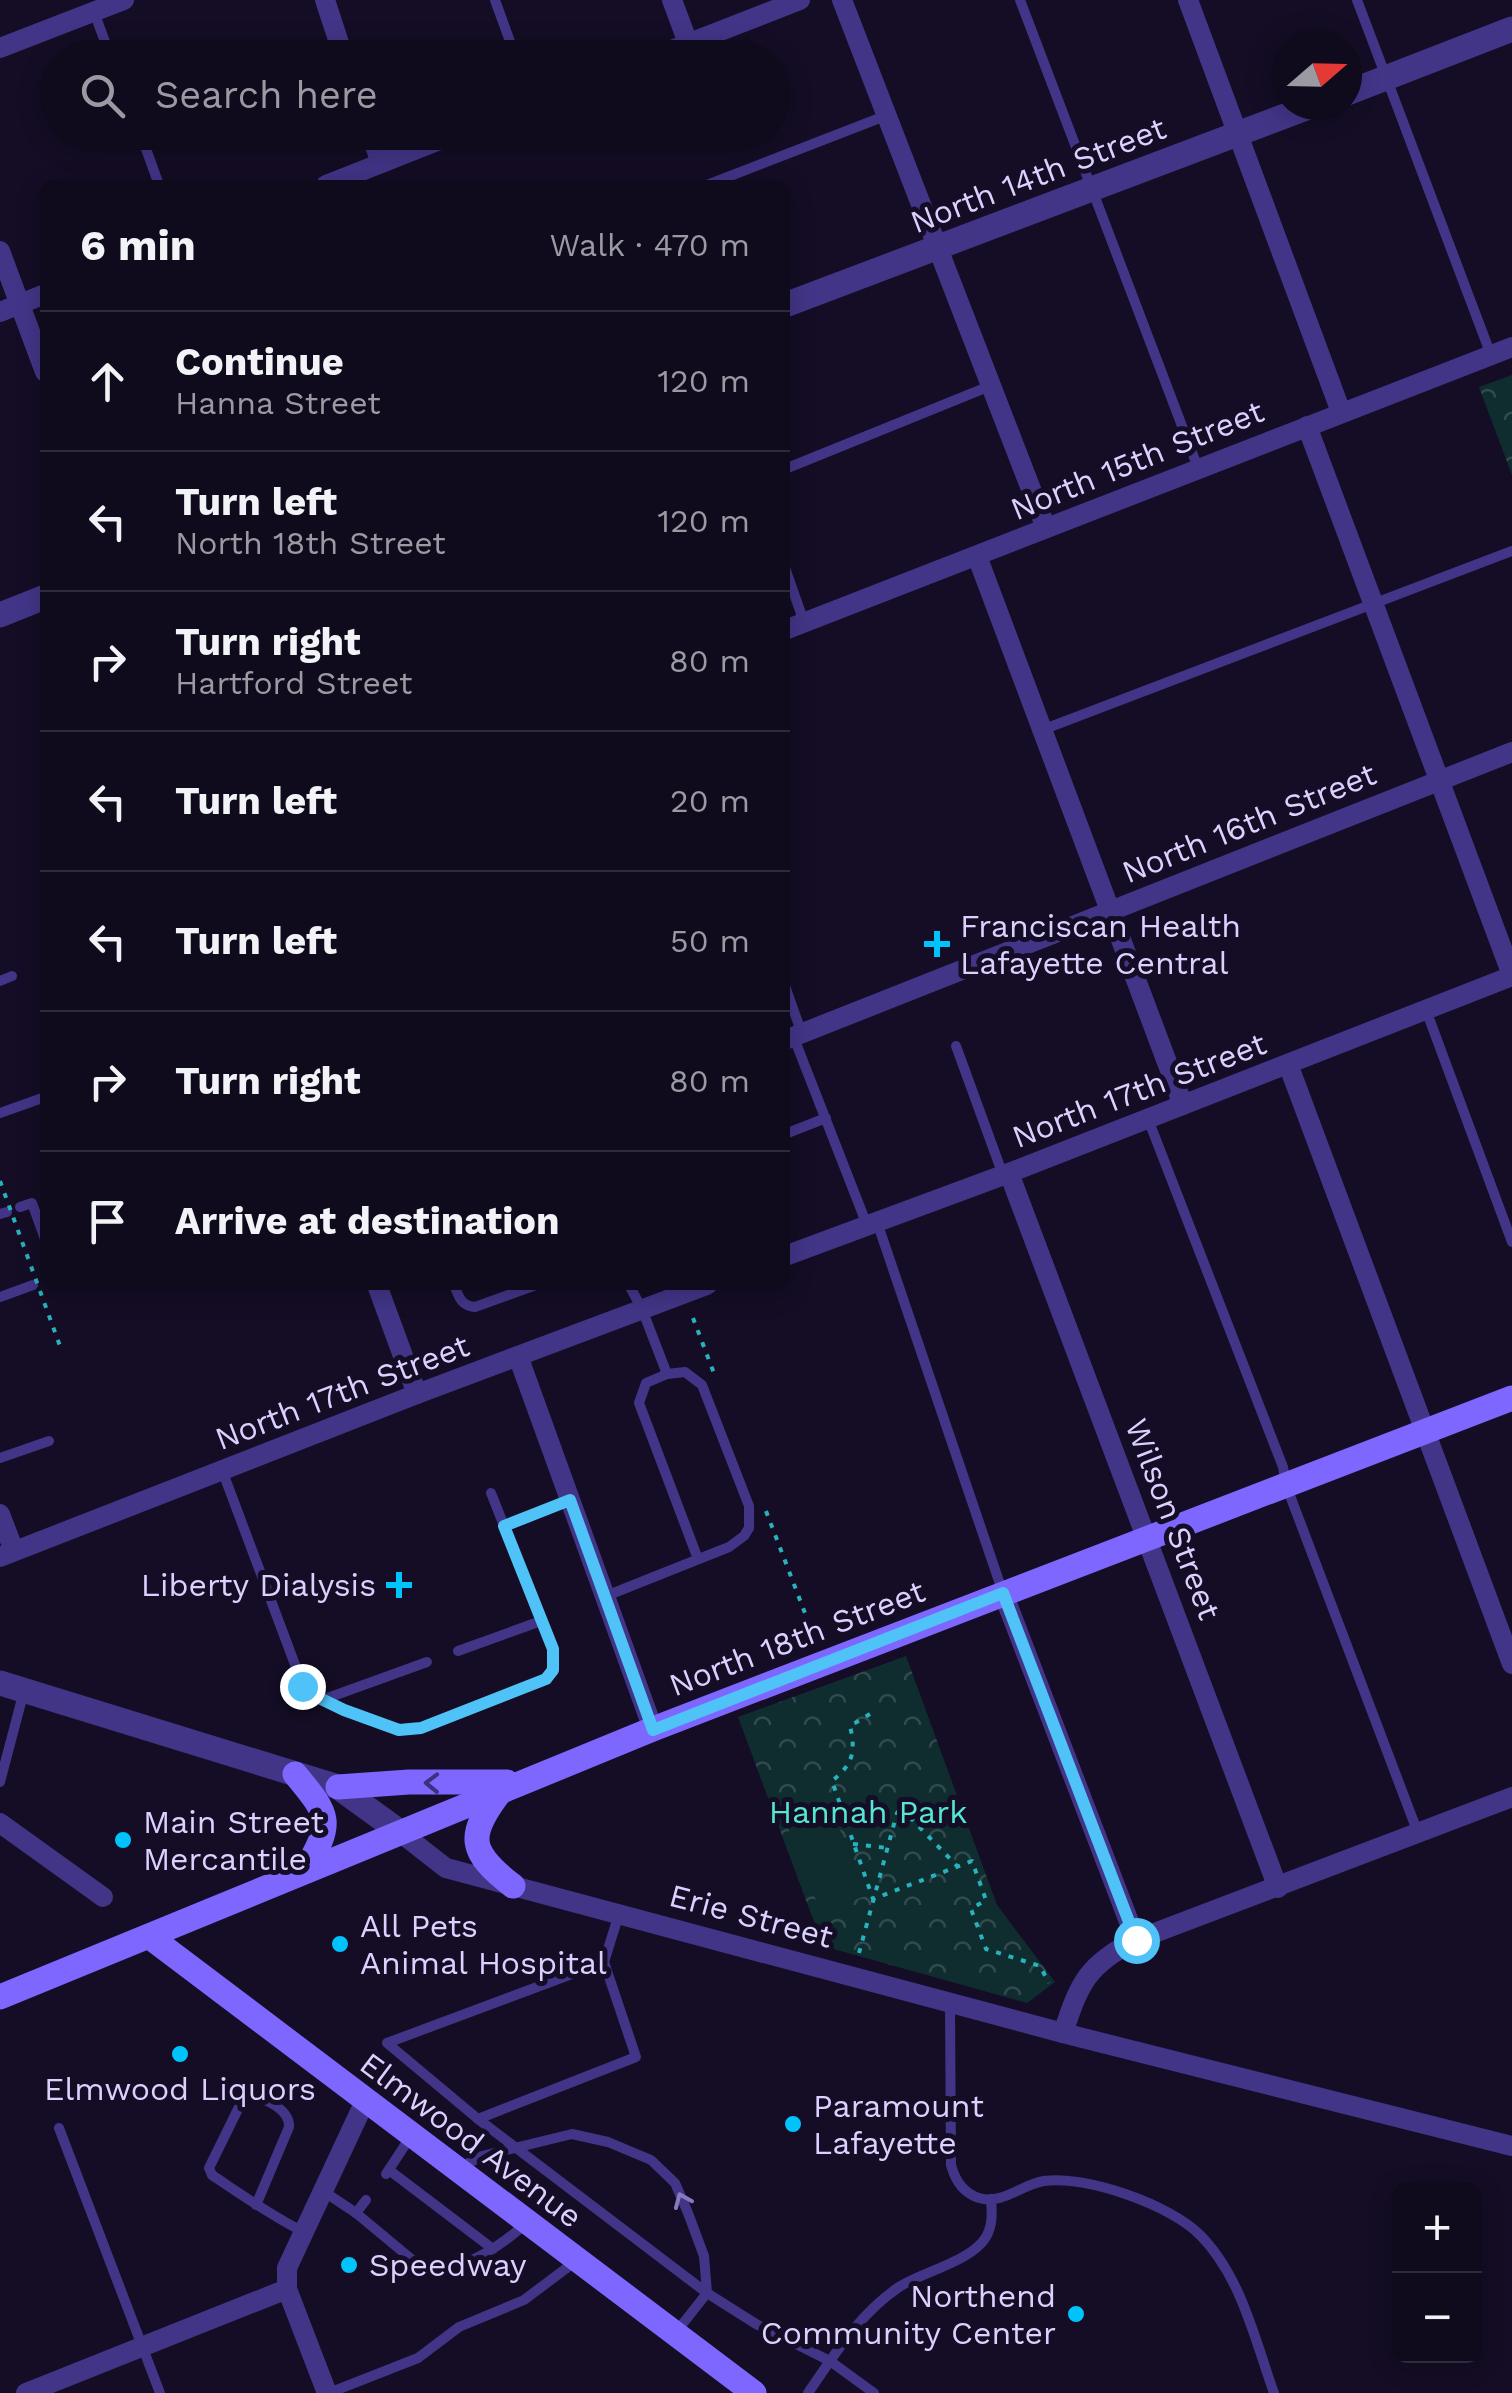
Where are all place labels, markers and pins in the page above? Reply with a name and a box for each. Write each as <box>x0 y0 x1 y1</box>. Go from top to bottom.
place label: Franciscan Health Lafayette Central <box>960 907 1241 982</box>
marker: Franciscan Health Lafayette Central <box>924 931 950 957</box>
place label: Liberty Dialysis <box>141 1566 376 1604</box>
marker: Liberty Dialysis <box>386 1572 412 1598</box>
place label: Main Street Mercantile <box>143 1803 324 1878</box>
marker: Main Street Mercantile <box>112 1829 134 1851</box>
place label: All Pets Animal Hospital <box>360 1907 607 1982</box>
marker: All Pets Animal Hospital <box>329 1933 351 1955</box>
marker: Elmwood Liquors <box>169 2043 191 2065</box>
place label: Elmwood Liquors <box>44 2070 316 2108</box>
place label: Paramount Lafayette <box>813 2087 984 2162</box>
marker: Paramount Lafayette <box>782 2113 804 2135</box>
place label: Speedway <box>369 2246 527 2284</box>
marker: Speedway <box>338 2254 360 2276</box>
place label: Northend Community Center <box>761 2277 1056 2352</box>
marker: Northend Community Center <box>1065 2303 1087 2325</box>

